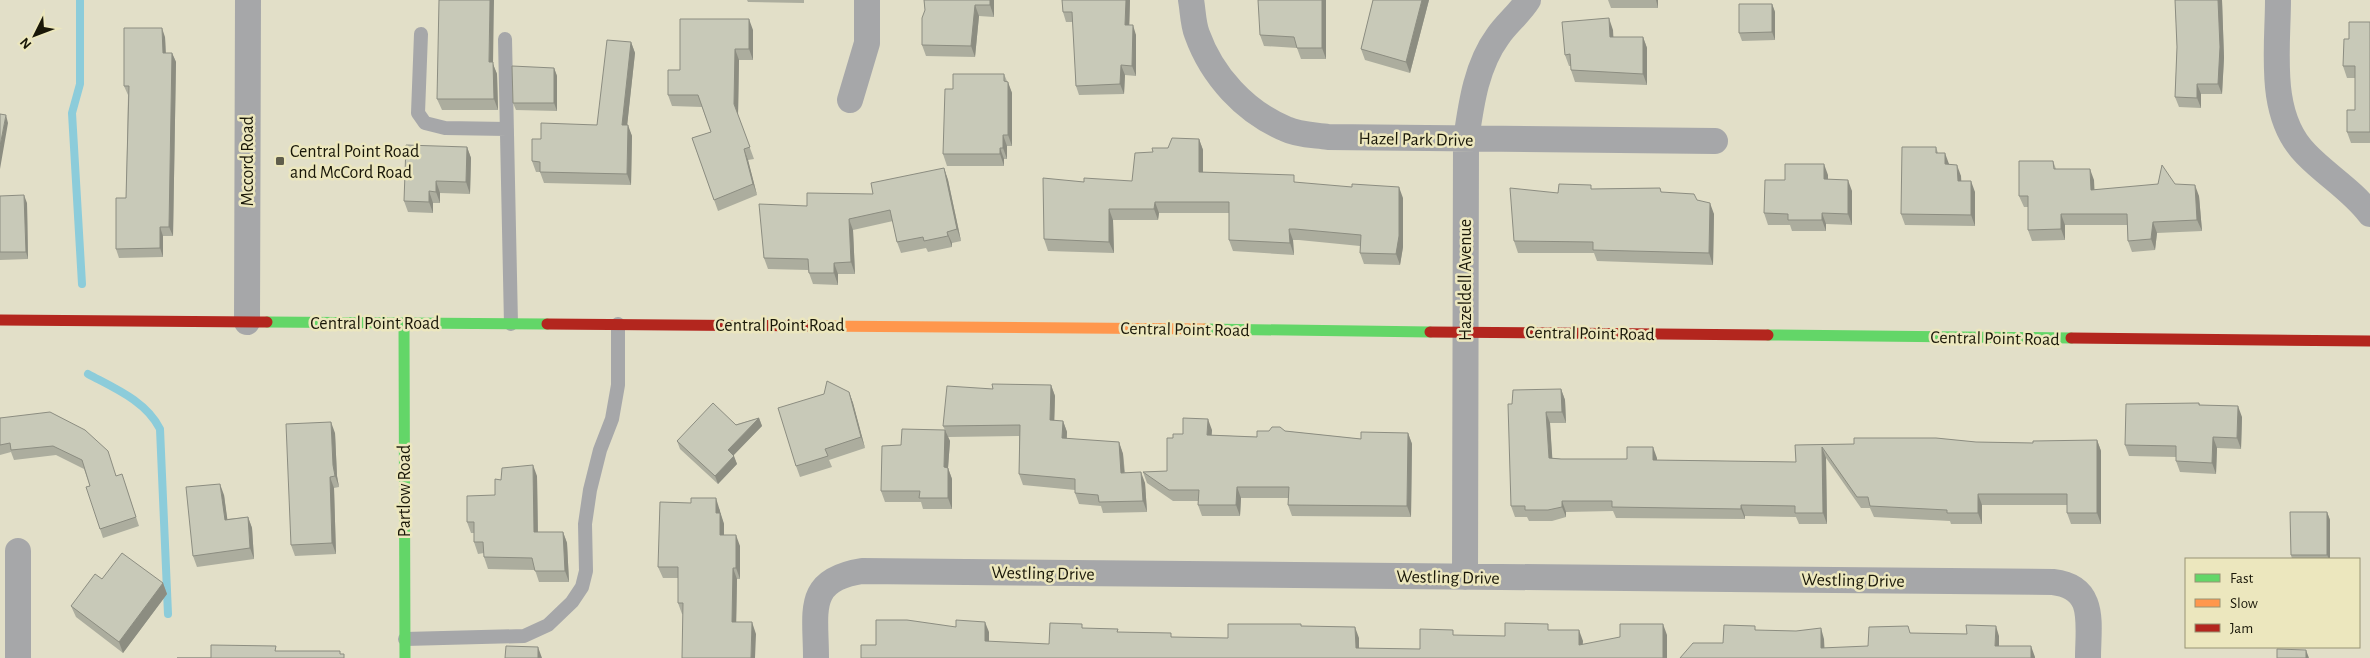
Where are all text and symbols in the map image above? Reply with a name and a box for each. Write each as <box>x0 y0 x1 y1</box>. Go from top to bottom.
north arrow <box>10 10 60 60</box>
text: N <box>18 35 35 51</box>
street label: Mccord Road <box>239 116 257 206</box>
street label: Hazel Park Drive <box>1359 130 1473 150</box>
place label: Central Point Road and McCord Road <box>290 143 419 182</box>
marker: Central Point Road and McCord Road <box>274 155 286 167</box>
street label: Hazeldell Avenue <box>1457 219 1475 341</box>
street label: Central Point Road <box>310 315 440 333</box>
street label: Central Point Road <box>715 317 845 335</box>
street label: Central Point Road <box>1120 320 1250 340</box>
street label: Central Point Road <box>1525 324 1655 344</box>
street label: Central Point Road <box>1930 329 2060 349</box>
street label: Partlow Road <box>396 445 414 537</box>
legend <box>2185 558 2360 648</box>
street label: Westling Drive <box>991 564 1095 584</box>
street label: Westling Drive <box>1396 568 1500 588</box>
street label: Westling Drive <box>1801 571 1905 591</box>
text: Fast <box>2230 571 2254 586</box>
text: Slow <box>2230 596 2258 611</box>
text: Jam <box>2230 621 2253 636</box>

